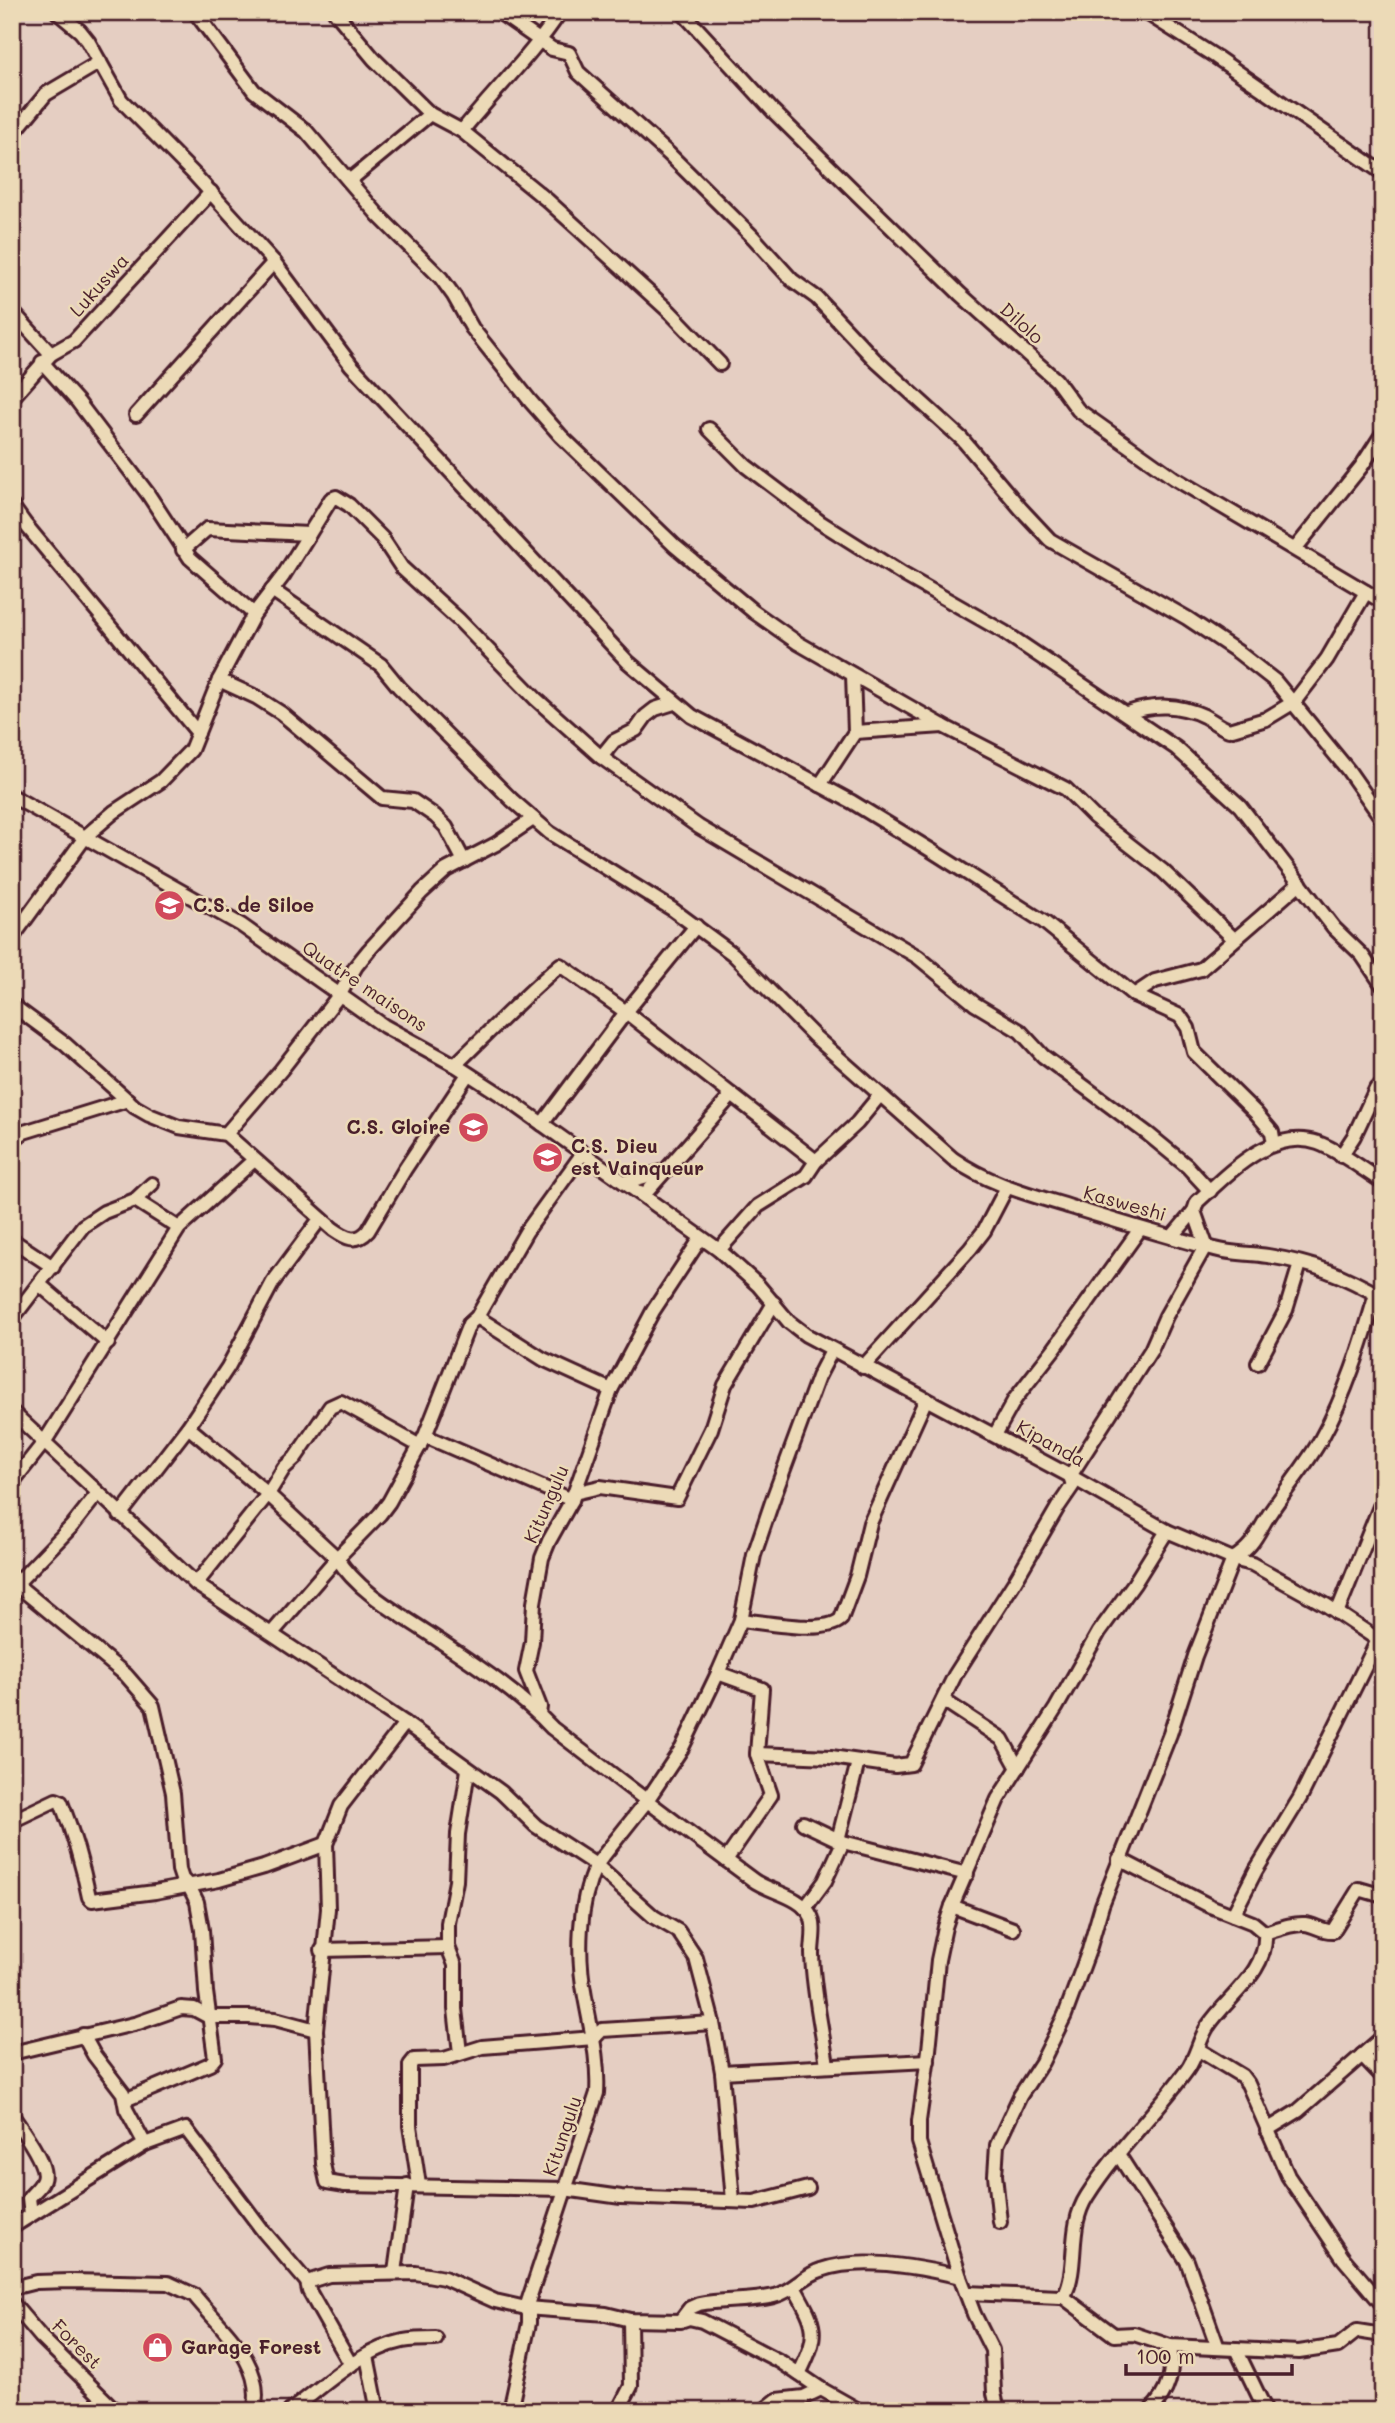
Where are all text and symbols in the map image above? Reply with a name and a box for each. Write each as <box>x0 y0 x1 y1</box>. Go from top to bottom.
street label: Lukuswa <box>64 248 134 322</box>
street label: Dilolo <box>995 296 1050 349</box>
school or university icon: C.S. de Siloe <box>153 888 187 922</box>
place label: C.S. de Siloe <box>193 892 314 917</box>
street label: Quatre maisons <box>298 934 433 1037</box>
school or university icon: C.S. Gloire <box>456 1110 490 1144</box>
place label: C.S. Gloire <box>347 1114 450 1139</box>
place label: C.S. Dieu est Vainqueur <box>571 1133 704 1180</box>
school or university icon: C.S. Dieu est Vainqueur <box>531 1140 565 1174</box>
street label: Kasweshi <box>1081 1179 1169 1226</box>
street label: Kipanda <box>1012 1413 1090 1472</box>
street label: Kitungulu <box>517 1461 574 1547</box>
street label: Kitungulu <box>536 2092 587 2179</box>
street label: Forest <box>47 2313 108 2374</box>
shop icon: Garage Forest <box>141 2330 175 2364</box>
scale bar <box>1126 2332 1292 2376</box>
place label: Garage Forest <box>181 2334 321 2359</box>
text: 100 m <box>1136 2342 1195 2369</box>

